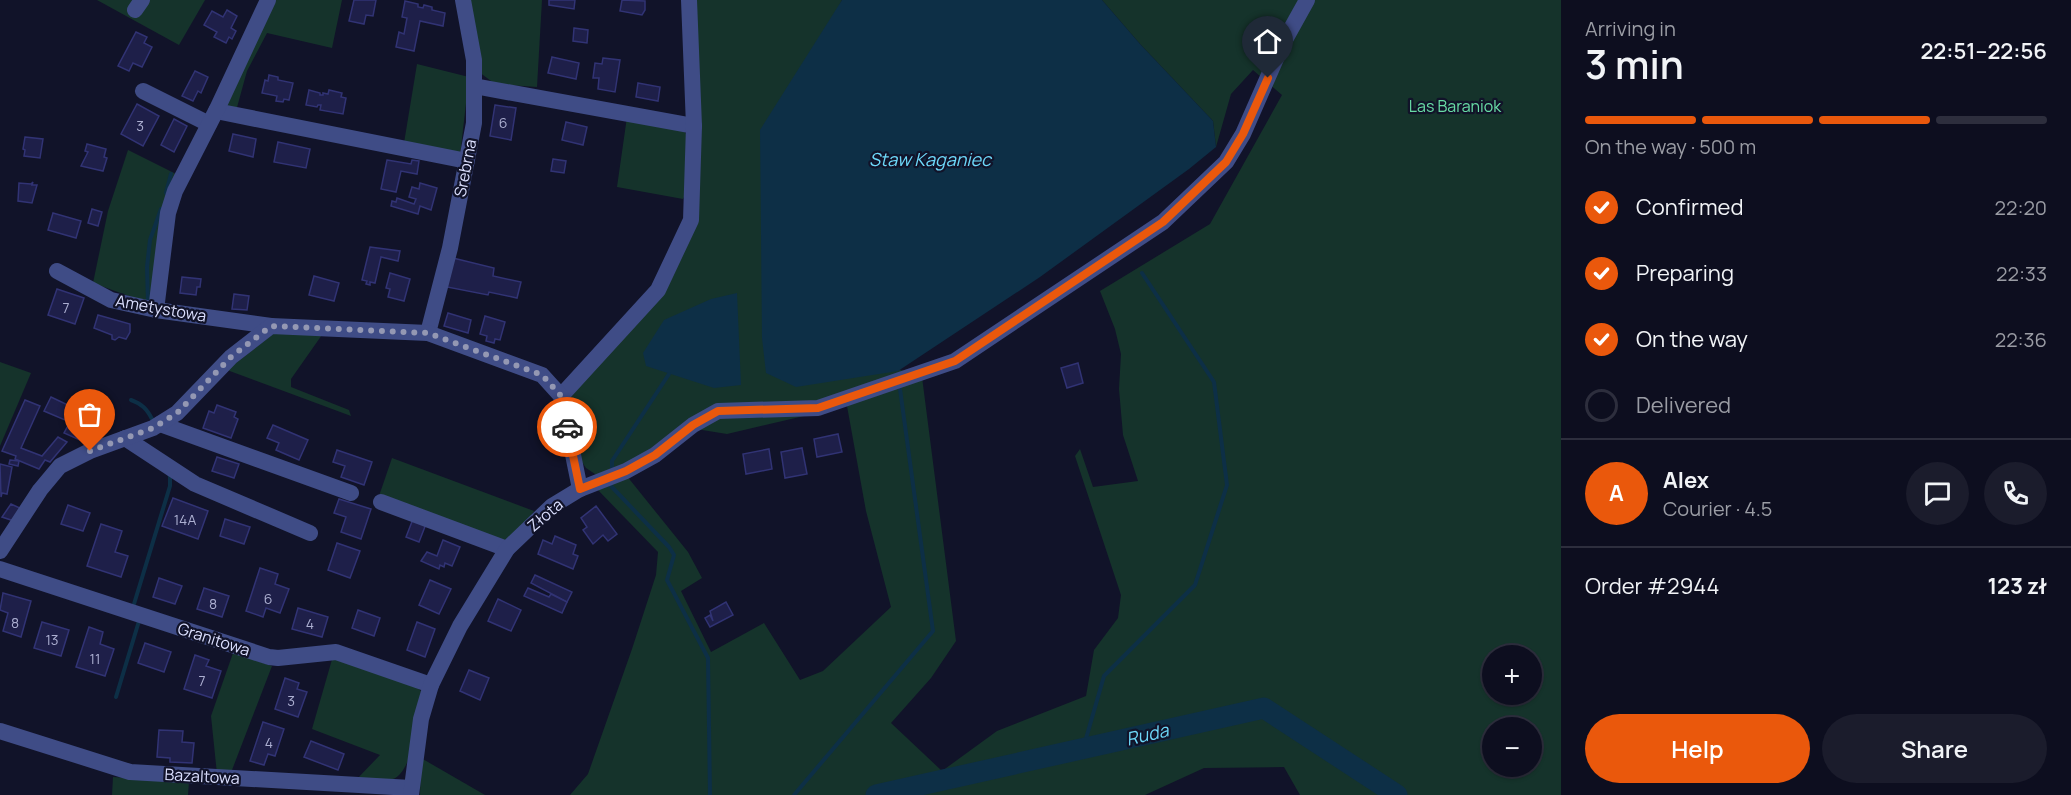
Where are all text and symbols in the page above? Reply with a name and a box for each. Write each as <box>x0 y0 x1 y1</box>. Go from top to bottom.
text: Arriving in <box>1585 15 1676 42</box>
pin <box>1242 16 1293 78</box>
icon: home <box>1251 25 1284 58</box>
text: 22:51–22:56 <box>1920 36 2047 66</box>
text: 3 min <box>1585 37 1684 91</box>
park label: Las Baraniok <box>1409 95 1502 117</box>
house number: 6 <box>499 113 507 132</box>
house number: 3 <box>136 116 144 135</box>
text: On the way · 500 m <box>1585 133 1756 160</box>
street label: Srebrna <box>449 137 481 199</box>
water label: Staw Kaganiec <box>869 147 993 171</box>
icon: check <box>1585 191 1618 224</box>
text: Confirmed <box>1636 192 1744 222</box>
text: 22:20 <box>1995 194 2047 221</box>
icon: check <box>1585 257 1618 290</box>
text: Preparing <box>1636 258 1734 288</box>
text: 22:33 <box>1996 260 2047 287</box>
street label: Ametystowa <box>114 289 208 327</box>
house number: 7 <box>62 298 70 317</box>
icon: check <box>1585 323 1618 356</box>
text: On the way <box>1636 324 1748 354</box>
text: 22:36 <box>1995 326 2047 353</box>
pin <box>64 389 115 451</box>
text: Delivered <box>1636 390 1731 420</box>
courier <box>537 397 597 457</box>
icon: bag <box>73 398 106 431</box>
icon: car <box>551 411 584 444</box>
button: chat <box>1906 462 1969 525</box>
button: phone <box>1984 462 2047 525</box>
text: Alex <box>1663 465 1709 495</box>
text: A <box>1609 478 1624 508</box>
street label: Złota <box>523 494 567 536</box>
text: Courier · 4.5 <box>1663 495 1772 522</box>
house number: 14A <box>174 510 196 529</box>
text: Order #2944 <box>1585 571 1719 601</box>
text: 123 zł <box>1987 571 2047 601</box>
house number: 6 <box>264 589 272 608</box>
house number: 8 <box>209 594 217 613</box>
house number: 8 <box>11 613 19 632</box>
house number: 4 <box>306 614 314 633</box>
street label: Granitowa <box>175 617 253 661</box>
house number: 13 <box>45 630 59 649</box>
map controls <box>1482 645 1542 777</box>
button: + <box>1482 645 1542 705</box>
house number: 11 <box>90 649 100 668</box>
house number: 7 <box>198 671 206 690</box>
house number: 3 <box>287 691 295 710</box>
button: Help <box>1585 714 1810 783</box>
button: Share <box>1822 714 2047 783</box>
water label: Ruda <box>1123 717 1171 750</box>
button: − <box>1482 717 1542 777</box>
house number: 4 <box>265 733 273 752</box>
street label: Bazaltowa <box>164 763 240 789</box>

